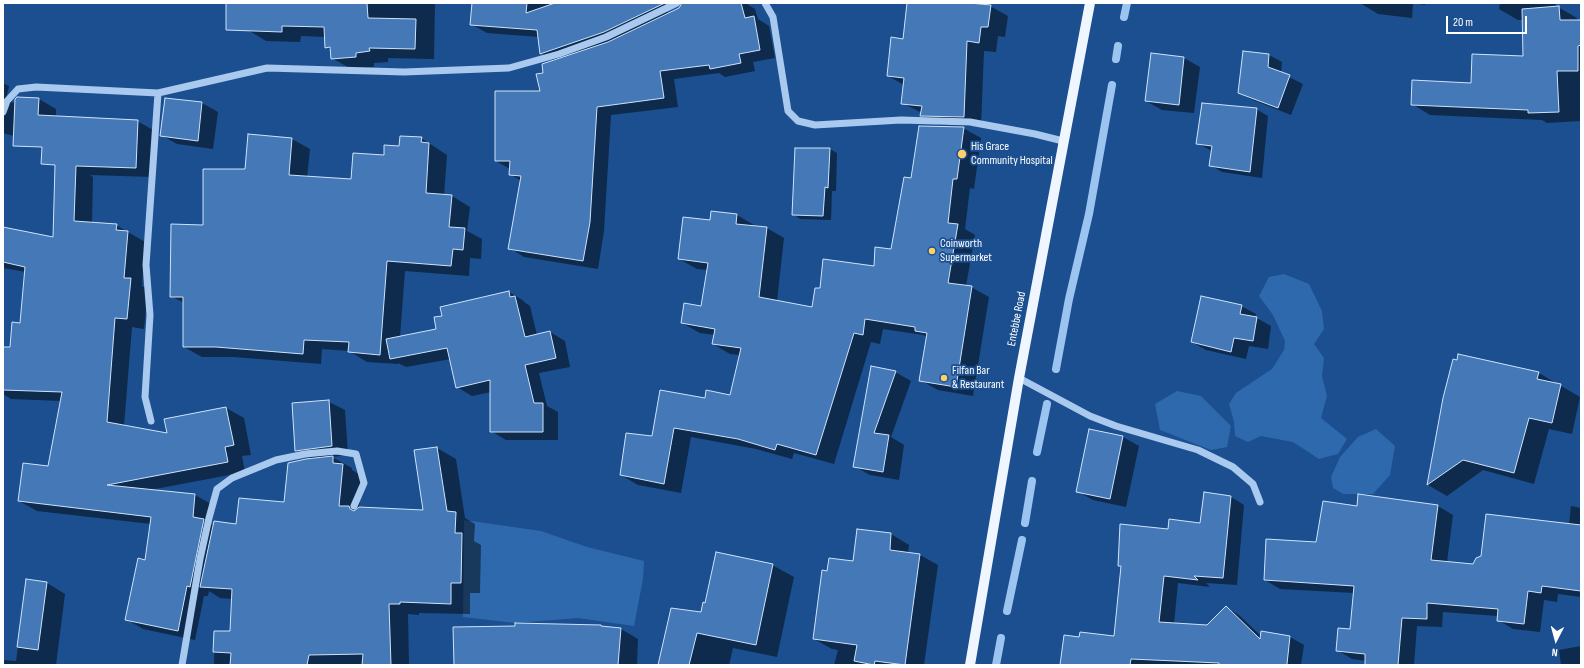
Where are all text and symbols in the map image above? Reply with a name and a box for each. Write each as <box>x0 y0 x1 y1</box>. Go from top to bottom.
scale bar <box>1448 8 1529 34</box>
text: 20 m <box>1453 15 1473 30</box>
place label: His Grace Community Hospital <box>971 140 1053 168</box>
marker: His Grace Community Hospital <box>956 148 968 160</box>
place label: Coinworth Supermarket <box>940 237 992 265</box>
marker: Coinworth Supermarket <box>927 246 937 256</box>
street label: Entebbe Road <box>1005 291 1029 347</box>
place label: Filfan Bar & Restaurant <box>952 364 1004 392</box>
marker: Filfan Bar & Restaurant <box>939 373 949 383</box>
north arrow <box>1536 620 1576 660</box>
text: N <box>1551 646 1558 659</box>

